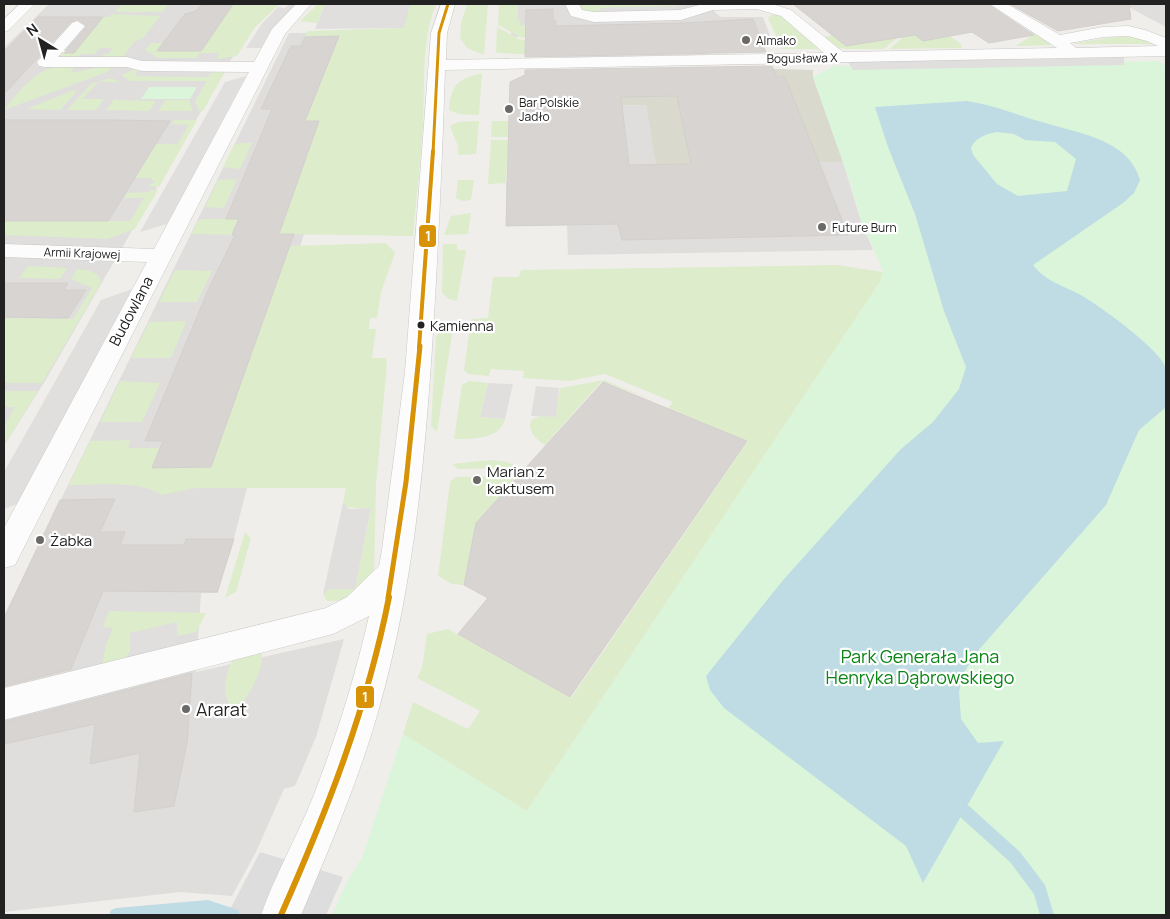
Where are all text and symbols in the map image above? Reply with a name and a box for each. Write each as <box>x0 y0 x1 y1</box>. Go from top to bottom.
north arrow <box>15 15 65 65</box>
text: N <box>22 19 42 40</box>
place label: Almako <box>756 32 796 49</box>
marker: Almako <box>740 34 752 46</box>
street label: Bogusława X <box>766 49 838 67</box>
place label: Bar Polskie Jadło <box>519 94 579 125</box>
marker: Bar Polskie Jadło <box>503 103 515 115</box>
place label: Future Burn <box>832 219 897 236</box>
marker: Future Burn <box>816 221 828 233</box>
line badge: 1 <box>418 224 437 248</box>
text: 1 <box>425 226 431 245</box>
street label: Armii Krajowej <box>43 243 121 263</box>
street label: Budowlana <box>104 272 158 350</box>
place label: Kamienna <box>430 316 494 335</box>
marker: Kamienna <box>416 320 426 330</box>
place label: Marian z kaktusem <box>487 461 554 499</box>
marker: Marian z kaktusem <box>471 474 483 486</box>
place label: Żabka <box>50 530 92 551</box>
marker: Żabka <box>34 534 46 546</box>
park label: Park Generała Jana Henryka Dąbrowskiego <box>826 644 1014 689</box>
line badge: 1 <box>355 685 375 709</box>
text: 1 <box>362 687 368 706</box>
place label: Ararat <box>196 697 247 721</box>
marker: Ararat <box>180 703 192 715</box>

